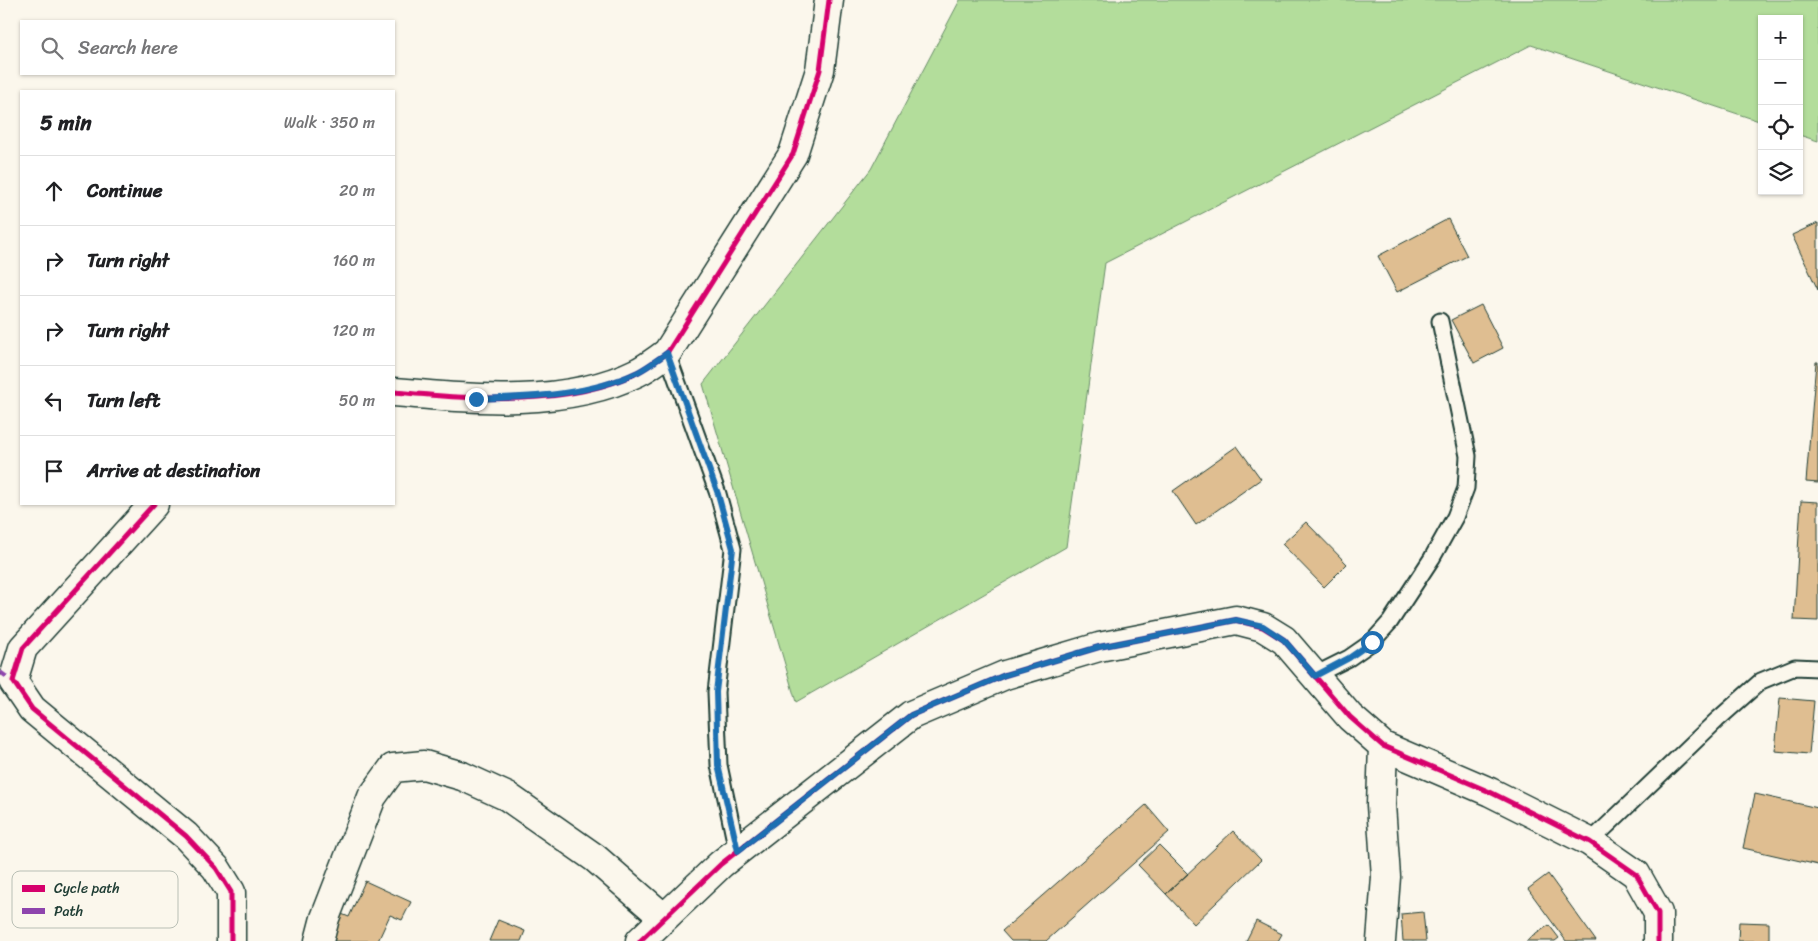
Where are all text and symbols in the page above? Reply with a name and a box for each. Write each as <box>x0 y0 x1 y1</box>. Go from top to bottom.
map controls <box>1758 15 1803 195</box>
button: + <box>1758 15 1803 60</box>
search box <box>20 20 395 75</box>
text: Search here <box>78 31 178 64</box>
icon: search <box>38 34 66 62</box>
button: − <box>1758 60 1803 105</box>
text: 5 min <box>40 104 92 142</box>
button: locate <box>1758 105 1803 150</box>
text: Walk · 350 m <box>284 108 375 137</box>
button: layers <box>1758 150 1803 195</box>
text: Continue <box>87 174 163 207</box>
text: 20 m <box>339 176 375 205</box>
icon: ahead <box>40 177 68 205</box>
text: Turn right <box>87 244 169 277</box>
text: 160 m <box>332 246 375 275</box>
icon: right <box>40 247 68 275</box>
text: Turn right <box>87 314 169 347</box>
text: 120 m <box>332 316 375 345</box>
icon: right <box>40 317 68 345</box>
text: Turn left <box>87 384 160 417</box>
text: 50 m <box>339 386 375 415</box>
icon: left <box>40 387 68 415</box>
route end <box>465 388 488 411</box>
text: Arrive at destination <box>87 454 260 487</box>
icon: arrive <box>40 457 68 485</box>
route start <box>1361 631 1384 654</box>
legend <box>12 871 178 928</box>
text: Cycle path <box>54 876 120 901</box>
text: Path <box>54 899 83 924</box>

